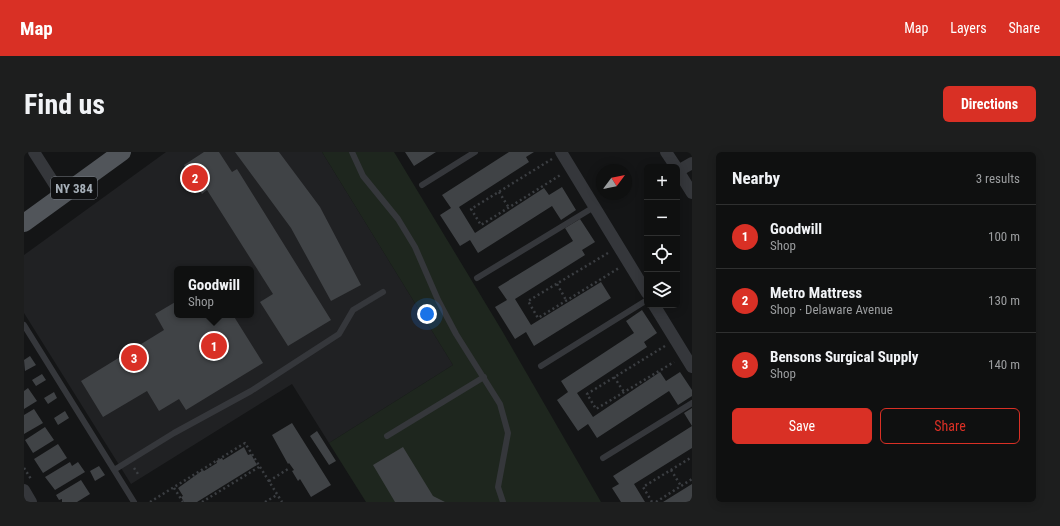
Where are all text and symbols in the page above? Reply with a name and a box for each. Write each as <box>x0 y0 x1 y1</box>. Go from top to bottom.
text: Map <box>20 17 53 40</box>
text: Map <box>904 20 928 36</box>
text: Layers <box>950 20 987 36</box>
text: Share <box>1009 20 1040 36</box>
button: Directions <box>943 86 1036 122</box>
text: Find us <box>24 88 105 121</box>
pin: 2 <box>182 163 208 193</box>
north arrow <box>596 164 632 200</box>
map controls <box>644 164 680 308</box>
button: + <box>644 164 680 200</box>
text: Nearby <box>732 168 780 188</box>
text: 3 results <box>976 171 1020 186</box>
road number: NY 384 <box>51 177 97 199</box>
button: − <box>644 200 680 236</box>
text: Goodwill <box>770 220 822 238</box>
text: 1 <box>742 229 748 244</box>
text: 100 m <box>988 229 1020 244</box>
button: locate <box>644 236 680 272</box>
text: Shop <box>770 238 796 253</box>
popup <box>174 266 254 318</box>
button: layers <box>644 272 680 308</box>
text: Goodwill <box>188 276 240 294</box>
text: Metro Mattress <box>770 284 862 302</box>
text: 2 <box>742 293 748 308</box>
text: 130 m <box>988 293 1020 308</box>
text: Shop <box>188 294 214 309</box>
text: Shop · Delaware Avenue <box>770 302 893 317</box>
your location <box>417 304 437 324</box>
pin: 1 <box>201 331 227 361</box>
pin: 3 <box>121 343 147 373</box>
text: Bensons Surgical Supply <box>770 348 919 366</box>
text: 3 <box>742 357 748 372</box>
text: 140 m <box>988 357 1020 372</box>
text: Shop <box>770 366 796 381</box>
button: Save <box>732 408 872 444</box>
button: Share <box>880 408 1020 444</box>

